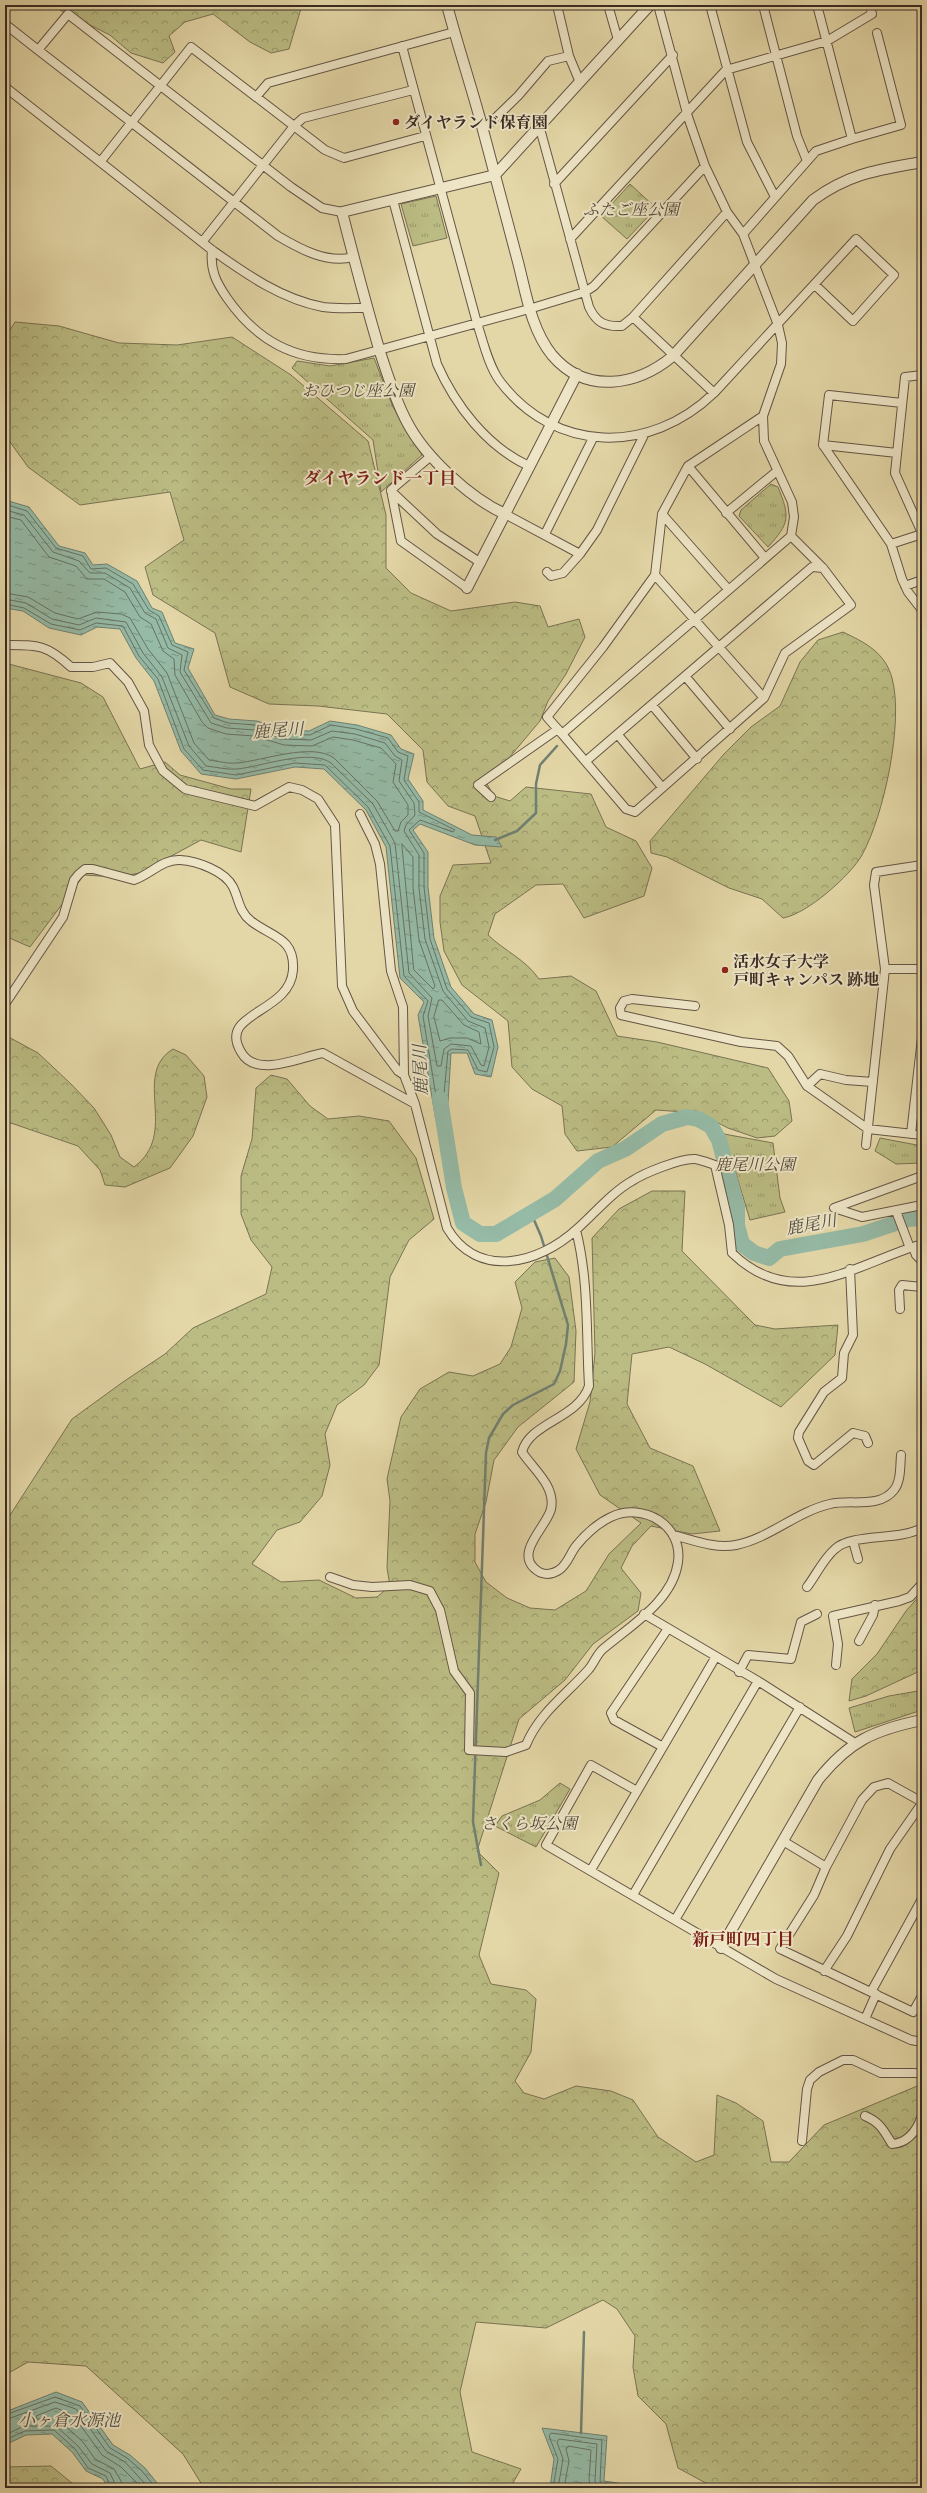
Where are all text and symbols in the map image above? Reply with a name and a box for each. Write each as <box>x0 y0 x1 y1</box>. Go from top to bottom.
place label: ダイヤランド保育園 <box>404 113 548 132</box>
marker: ダイヤランド保育園 <box>391 117 401 127</box>
park label: ふたご座公園 <box>583 200 682 219</box>
park label: おひつじ座公園 <box>302 381 417 400</box>
district label: ダイヤランド一丁目 <box>304 468 456 489</box>
water label: 鹿尾川 <box>252 718 306 743</box>
place label: 活水女子大学 戸町キャンパス 跡地 <box>733 952 879 989</box>
marker: 活水女子大学 戸町キャンパス 跡地 <box>720 965 730 975</box>
water label: 鹿尾川 <box>409 1042 432 1096</box>
park label: 鹿尾川公園 <box>715 1155 798 1174</box>
water label: 鹿尾川 <box>784 1209 840 1239</box>
park label: さくら坂公園 <box>481 1814 580 1833</box>
district label: 新戸町四丁目 <box>692 1929 794 1950</box>
water label: 小ヶ倉水源池 <box>18 2410 122 2431</box>

